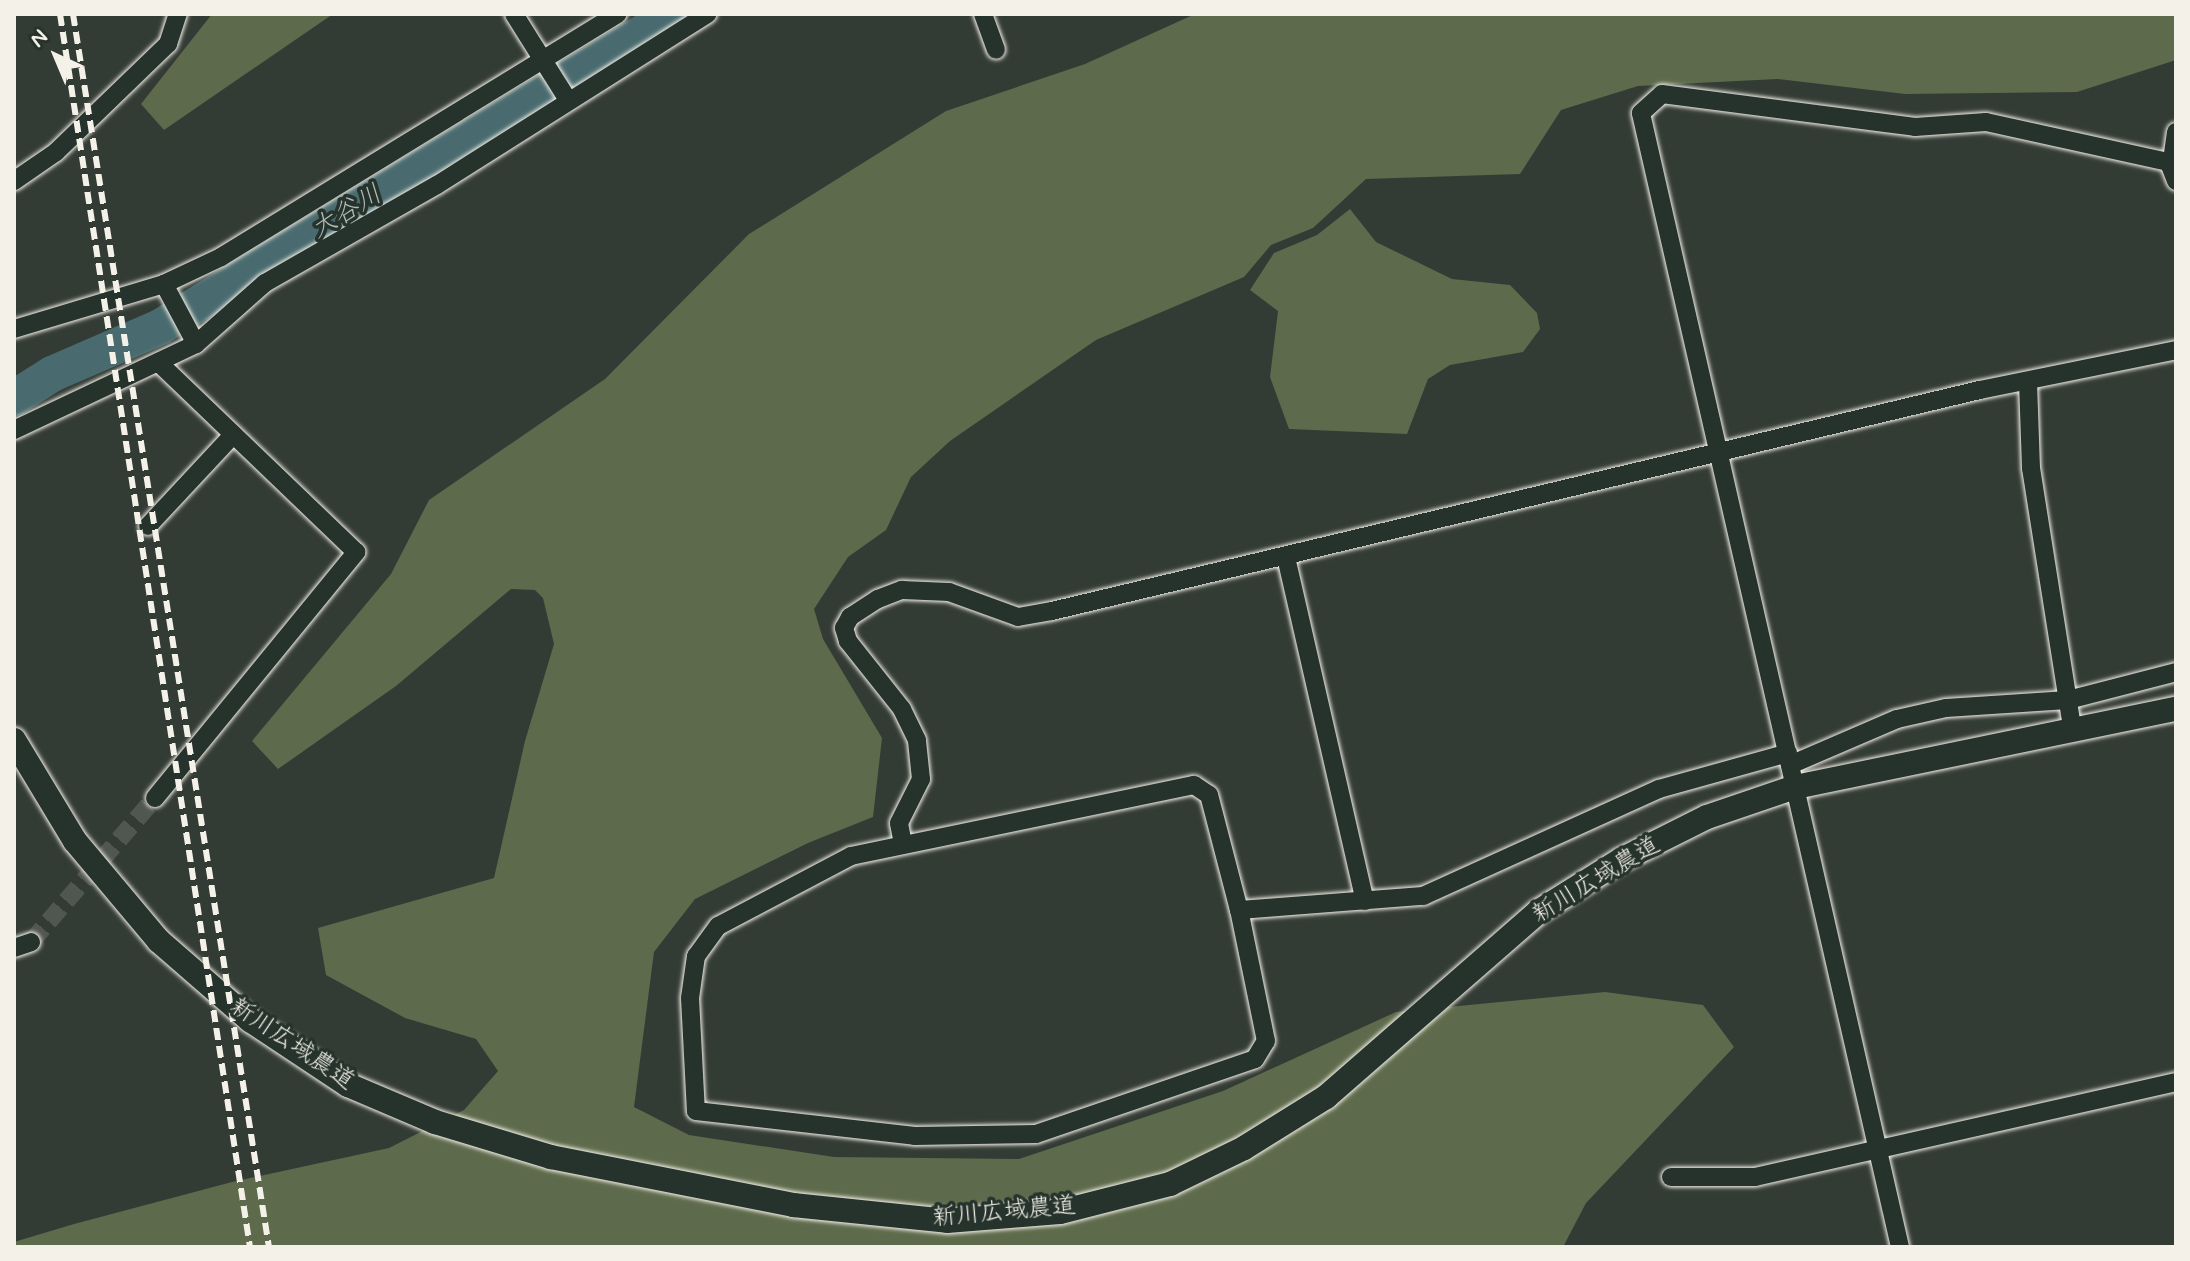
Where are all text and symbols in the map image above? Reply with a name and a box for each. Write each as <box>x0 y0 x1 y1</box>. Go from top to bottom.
north arrow <box>16 16 96 96</box>
text: N <box>24 24 54 54</box>
water label: 大谷川 <box>306 180 388 246</box>
street label: 新川広域農道 <box>1527 831 1665 929</box>
street label: 新川広域農道 <box>224 992 360 1096</box>
street label: 新川広域農道 <box>931 1191 1077 1233</box>

